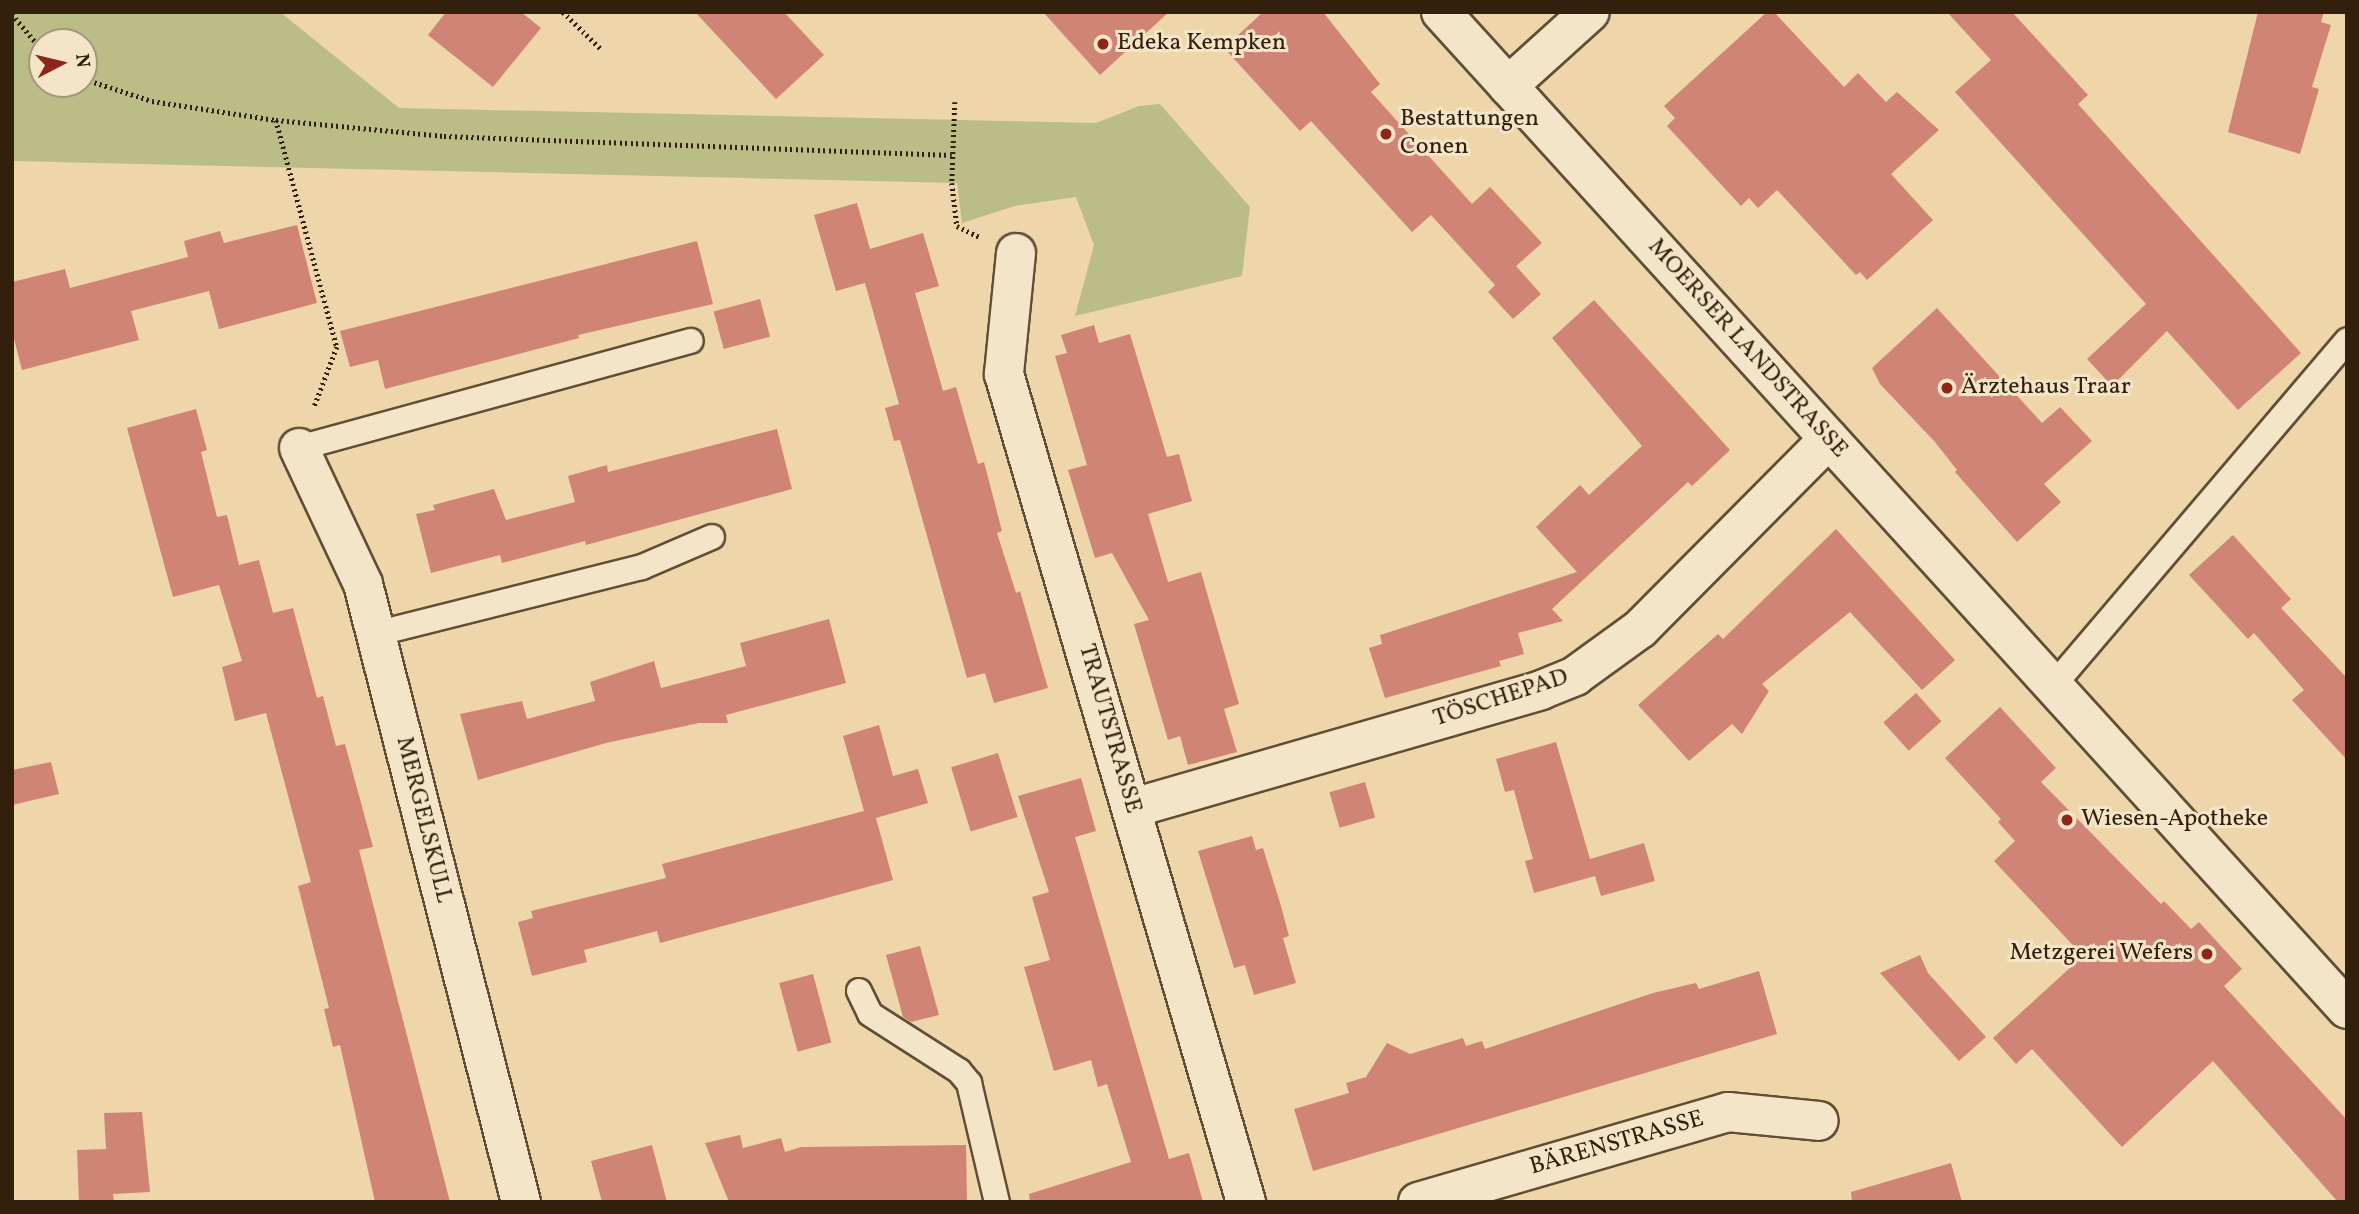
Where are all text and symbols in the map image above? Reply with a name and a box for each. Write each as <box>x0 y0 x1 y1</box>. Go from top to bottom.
north arrow <box>28 28 98 98</box>
place label: Edeka Kempken <box>1117 30 1286 58</box>
marker: Edeka Kempken <box>1095 36 1111 52</box>
text: N <box>68 52 96 69</box>
place label: Bestattungen Conen <box>1400 106 1539 162</box>
marker: Bestattungen Conen <box>1378 126 1394 142</box>
street label: MOERSER LANDSTRASSE <box>1641 233 1853 465</box>
place label: Ärztehaus Traar <box>1961 374 2131 402</box>
marker: Ärztehaus Traar <box>1939 380 1955 396</box>
street label: TRAUTSTRASSE <box>1071 641 1147 817</box>
street label: TÖSCHEPAD <box>1430 664 1572 734</box>
street label: MERGELSKULL <box>388 734 458 906</box>
place label: Wiesen-Apotheke <box>2081 806 2268 834</box>
marker: Wiesen-Apotheke <box>2059 812 2075 828</box>
place label: Metzgerei Wefers <box>2009 940 2193 968</box>
marker: Metzgerei Wefers <box>2199 946 2215 962</box>
street label: BÄRENSTRASSE <box>1527 1105 1707 1183</box>

